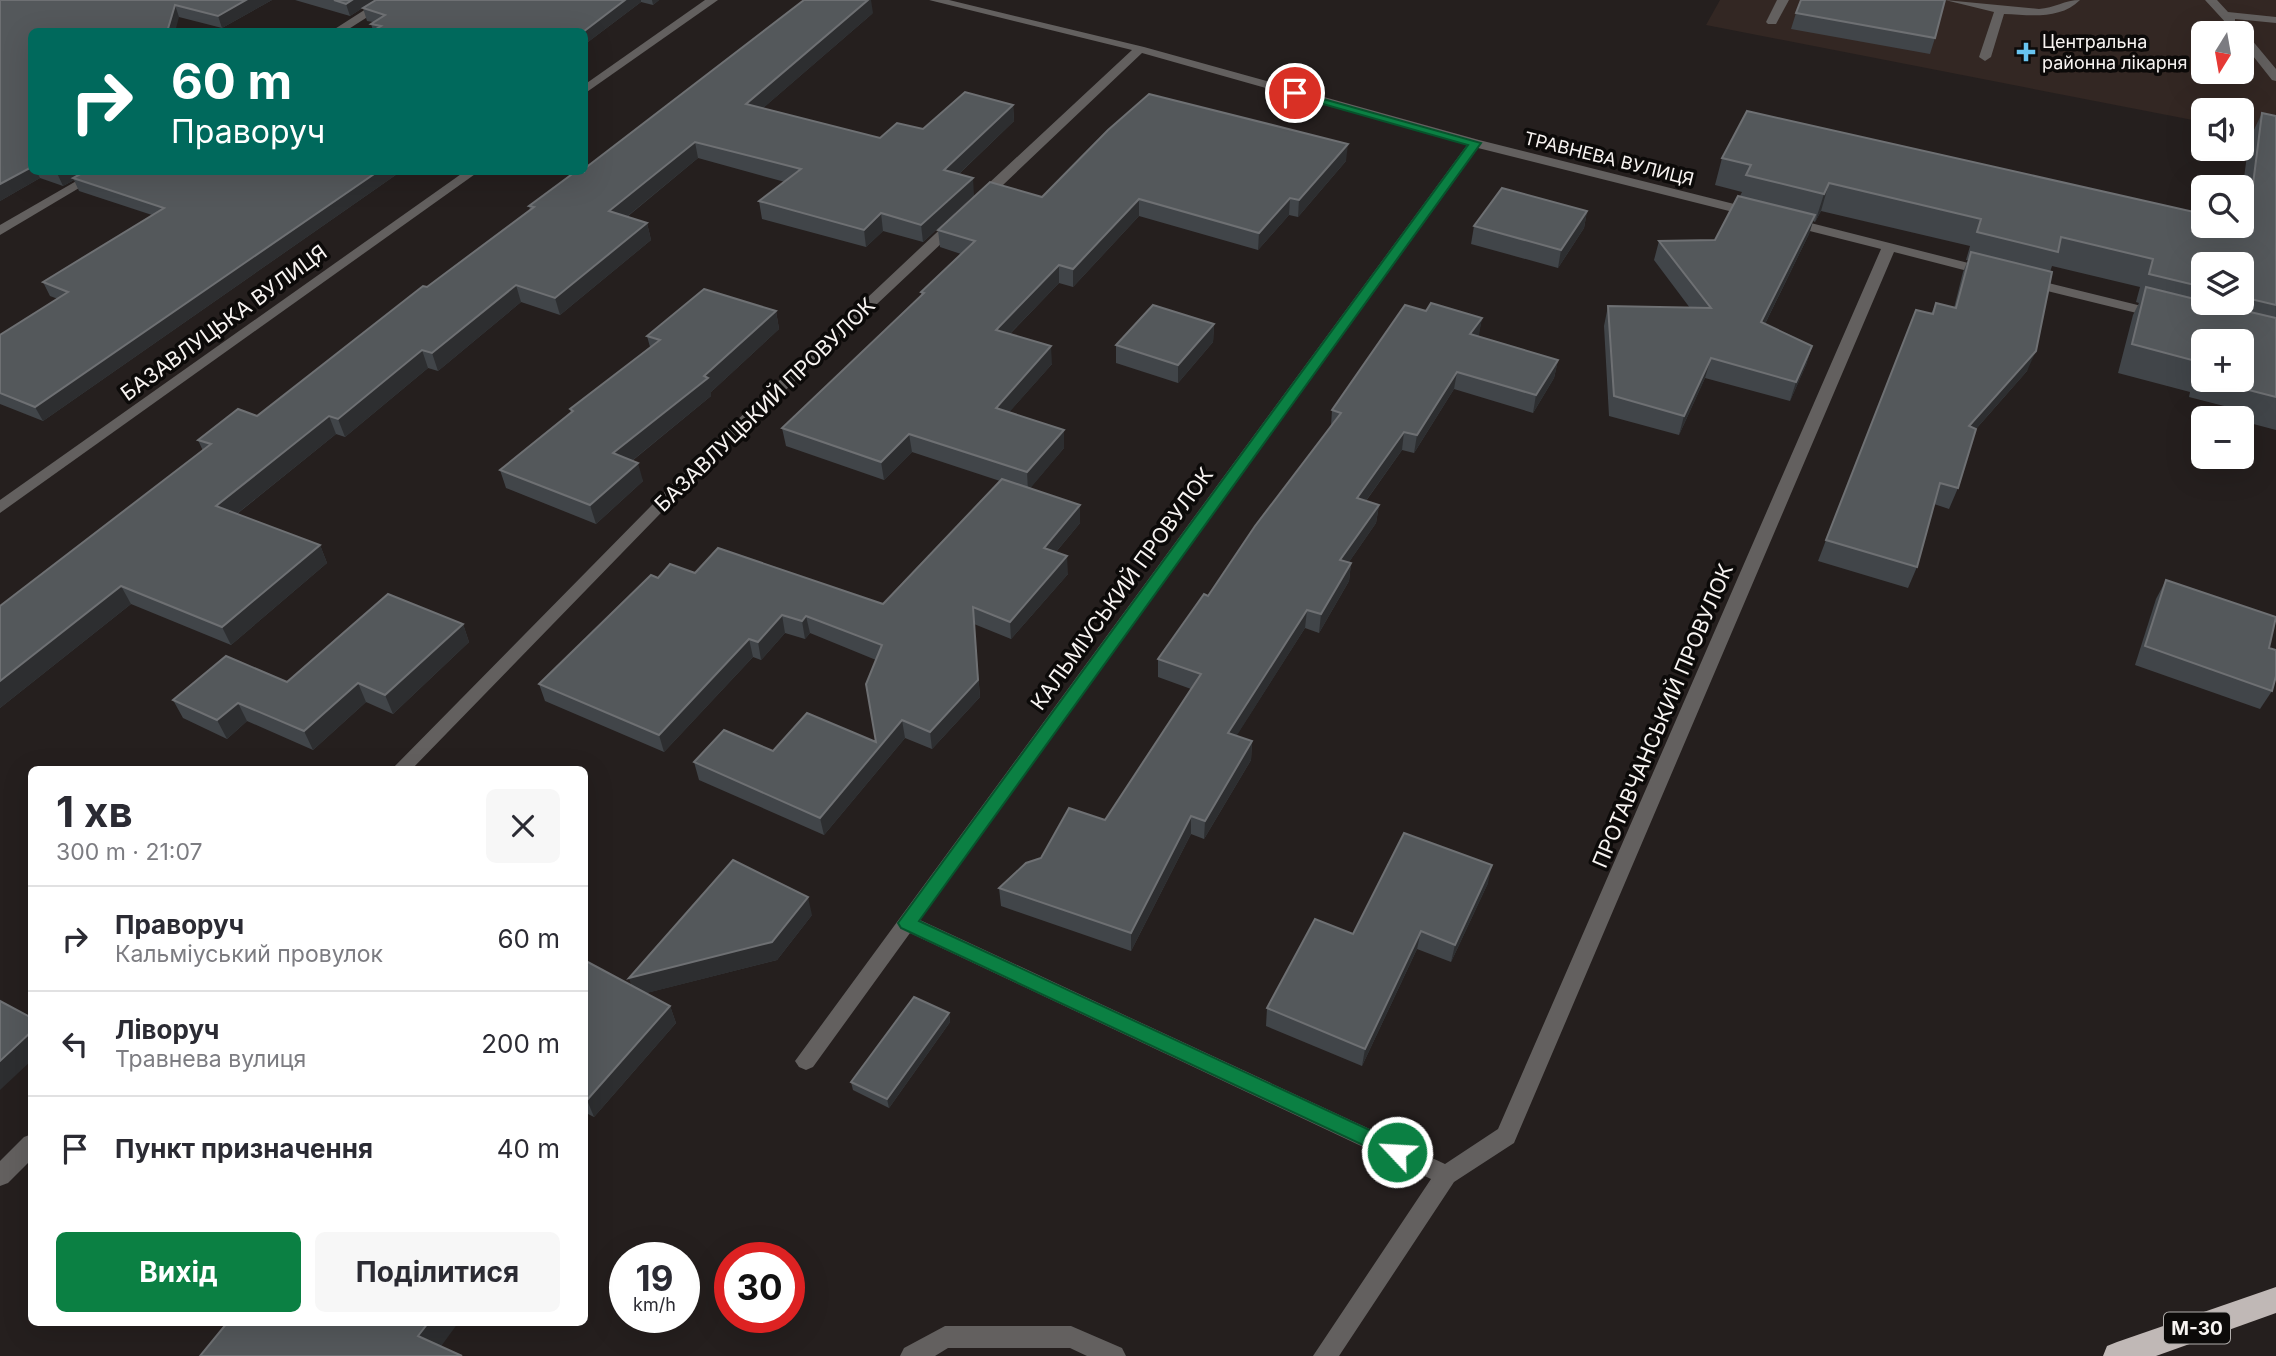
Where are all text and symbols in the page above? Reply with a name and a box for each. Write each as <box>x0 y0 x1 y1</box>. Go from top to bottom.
north arrow <box>2191 21 2254 84</box>
map controls <box>2191 21 2254 469</box>
place label: Центральна районна лікарня <box>2042 31 2187 73</box>
marker: Центральна районна лікарня <box>2016 42 2036 62</box>
text: 60 m <box>171 52 292 111</box>
icon: right <box>56 56 147 147</box>
pin <box>1265 63 1325 123</box>
icon: arrive <box>1276 74 1314 112</box>
button: sound <box>2191 98 2254 161</box>
text: Праворуч <box>171 112 325 151</box>
street label: ТРАВНЕВА ВУЛИЦЯ <box>1522 127 1696 190</box>
button: search <box>2191 175 2254 238</box>
street label: БАЗАВЛУЦЬКА ВУЛИЦЯ <box>116 239 332 406</box>
button: layers <box>2191 252 2254 315</box>
street label: БАЗАВЛУЦЬКИЙ ПРОВУЛОК <box>649 292 880 517</box>
button: + <box>2191 329 2254 392</box>
button: − <box>2191 406 2254 469</box>
street label: КАЛЬМІУСЬКИЙ ПРОВУЛОК <box>1024 462 1218 715</box>
street label: ПРОТАВЧАНСЬКИЙ ПРОВУЛОК <box>1586 560 1738 872</box>
text: 1 хв <box>56 786 133 837</box>
button: close <box>486 789 560 863</box>
text: 300 m · 21:07 <box>56 838 203 866</box>
text: Праворуч <box>115 909 244 940</box>
icon: right <box>56 920 94 958</box>
text: 60 m <box>497 923 560 954</box>
text: Кальміуський провулок <box>115 940 383 968</box>
text: Ліворуч <box>115 1014 219 1045</box>
icon: left <box>56 1025 94 1063</box>
text: 200 m <box>481 1028 560 1059</box>
text: Травнева вулиця <box>115 1045 306 1073</box>
position arrow <box>1360 1115 1434 1189</box>
icon: arrive <box>56 1130 94 1168</box>
text: Пункт призначення <box>115 1133 373 1164</box>
text: 40 m <box>497 1133 560 1164</box>
button: Вихід <box>56 1232 301 1312</box>
button: Поділитися <box>315 1232 560 1312</box>
speed limit sign: 30 <box>714 1242 805 1333</box>
text: 19 <box>636 1257 673 1299</box>
text: km/h <box>633 1294 676 1315</box>
road number: М-30 <box>2164 1312 2230 1344</box>

